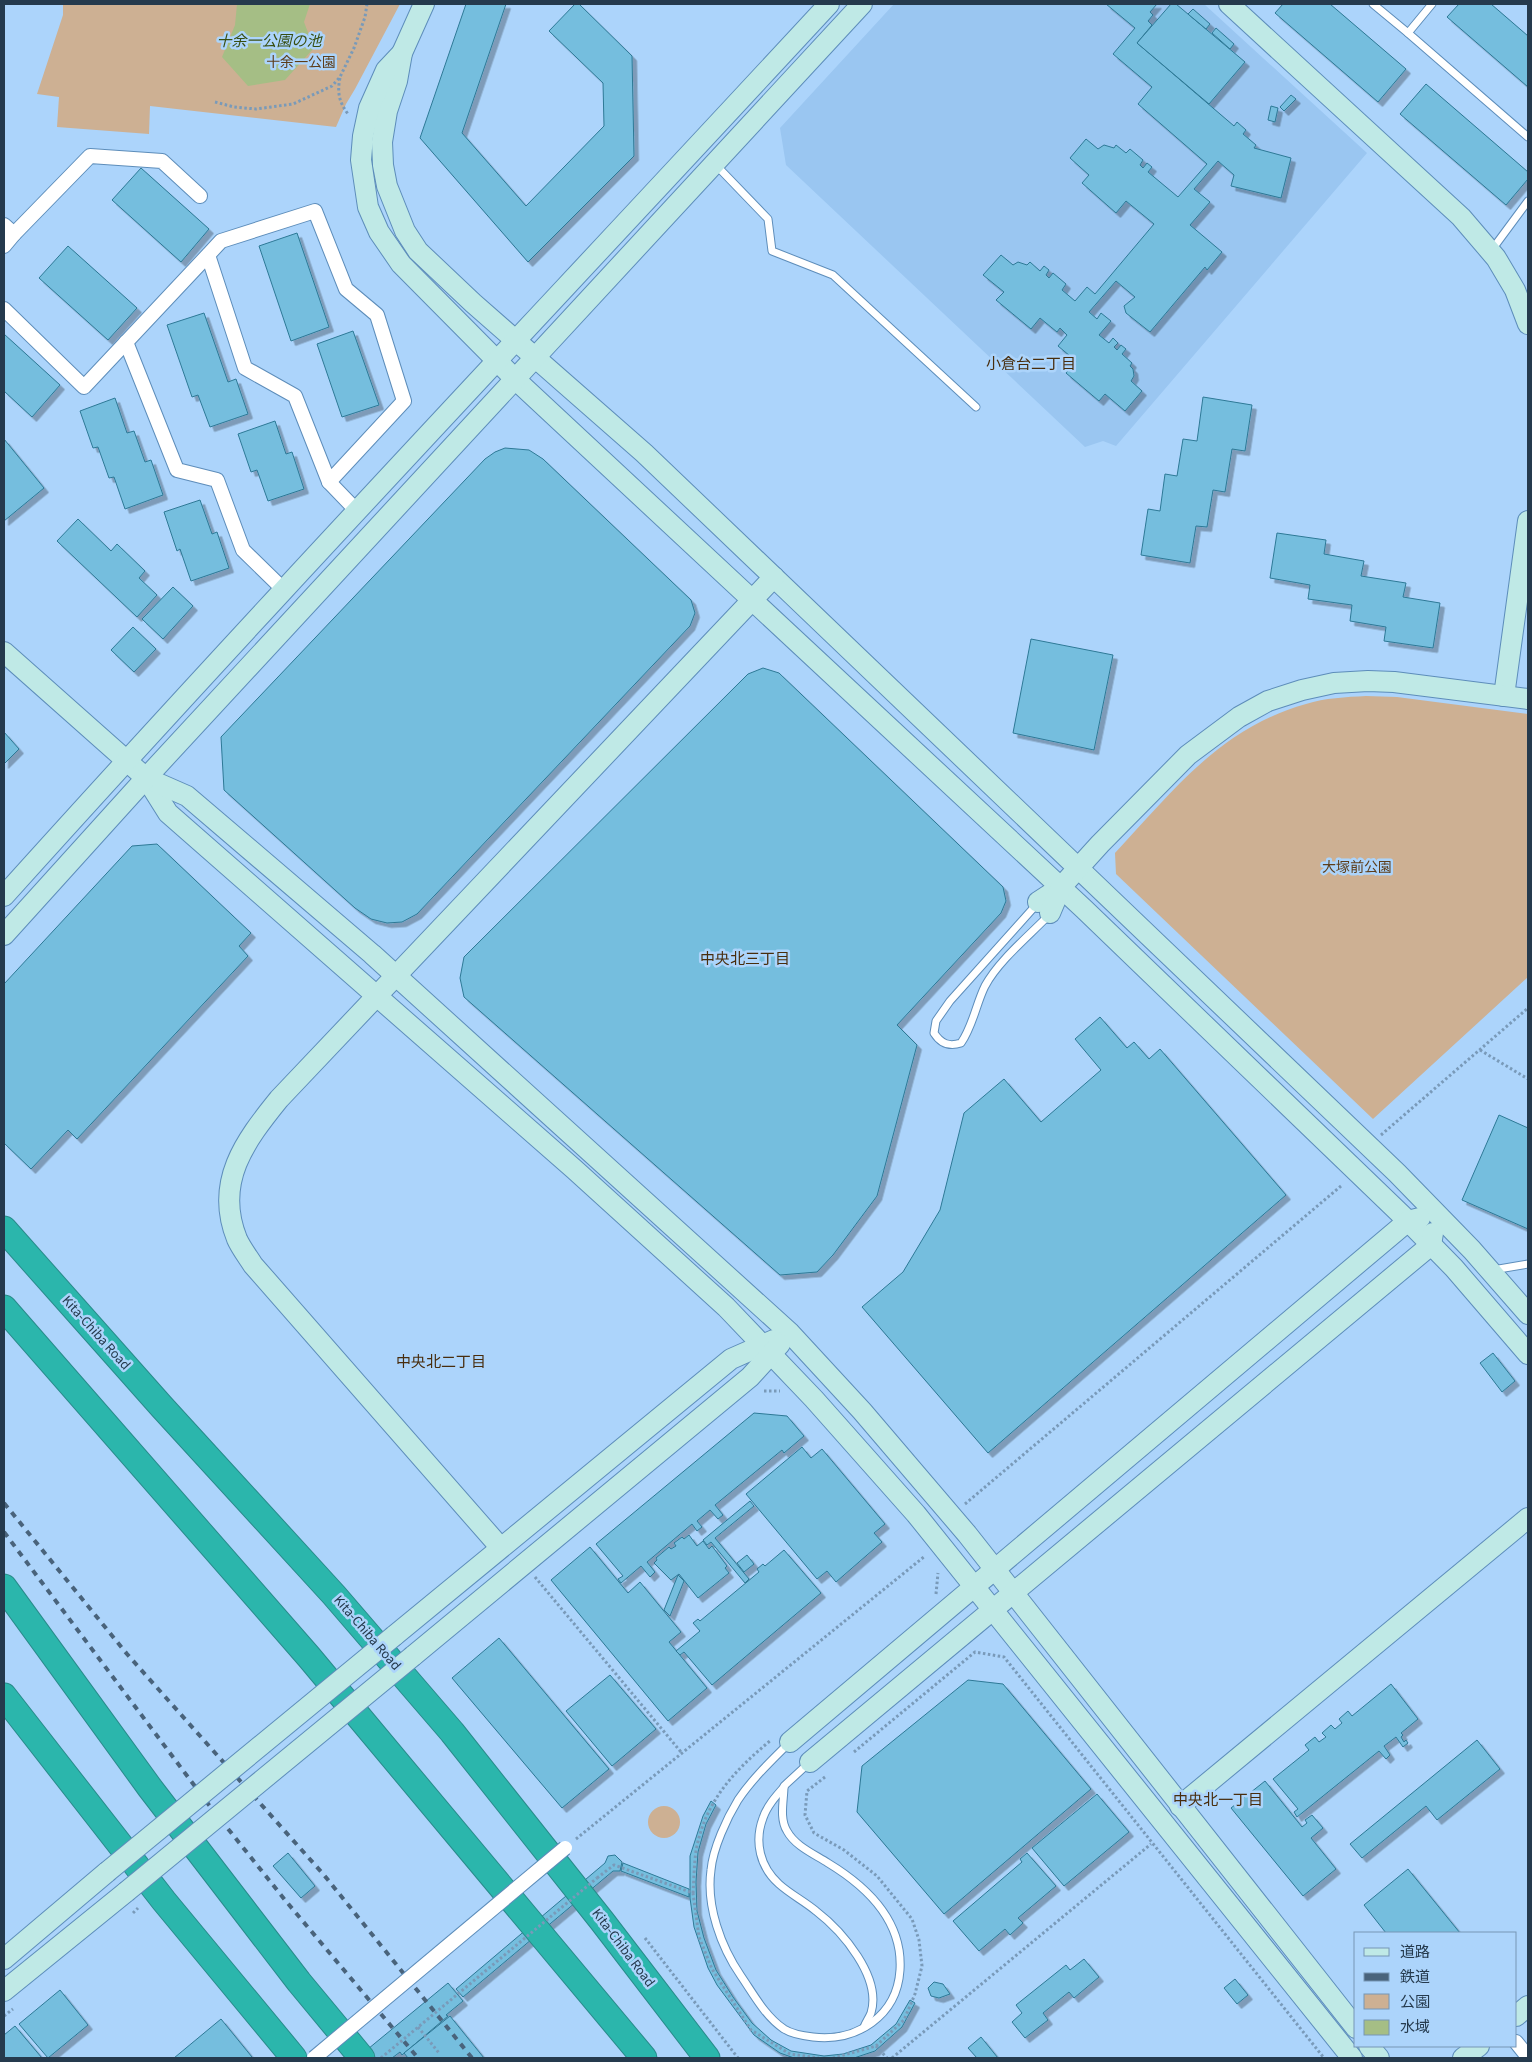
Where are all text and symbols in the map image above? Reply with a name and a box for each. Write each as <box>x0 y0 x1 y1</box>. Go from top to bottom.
water label: 十余一公園の池 <box>216 31 323 52</box>
park label: 十余一公園 <box>266 53 336 73</box>
district label: 小倉台二丁目 <box>986 354 1076 375</box>
park label: 大塚前公園 <box>1322 858 1392 878</box>
district label: 中央北三丁目 <box>700 949 790 970</box>
street label: Kita-Chiba Road <box>57 1291 135 1375</box>
district label: 中央北二丁目 <box>396 1352 486 1373</box>
street label: Kita-Chiba Road <box>329 1591 405 1675</box>
district label: 中央北一丁目 <box>1173 1790 1263 1811</box>
street label: Kita-Chiba Road <box>587 1904 659 1992</box>
legend <box>1354 1932 1517 2047</box>
text: 道路 <box>1400 1942 1430 1963</box>
text: 鉄道 <box>1400 1967 1430 1988</box>
text: 公園 <box>1400 1992 1430 2013</box>
text: 水域 <box>1400 2017 1430 2038</box>

